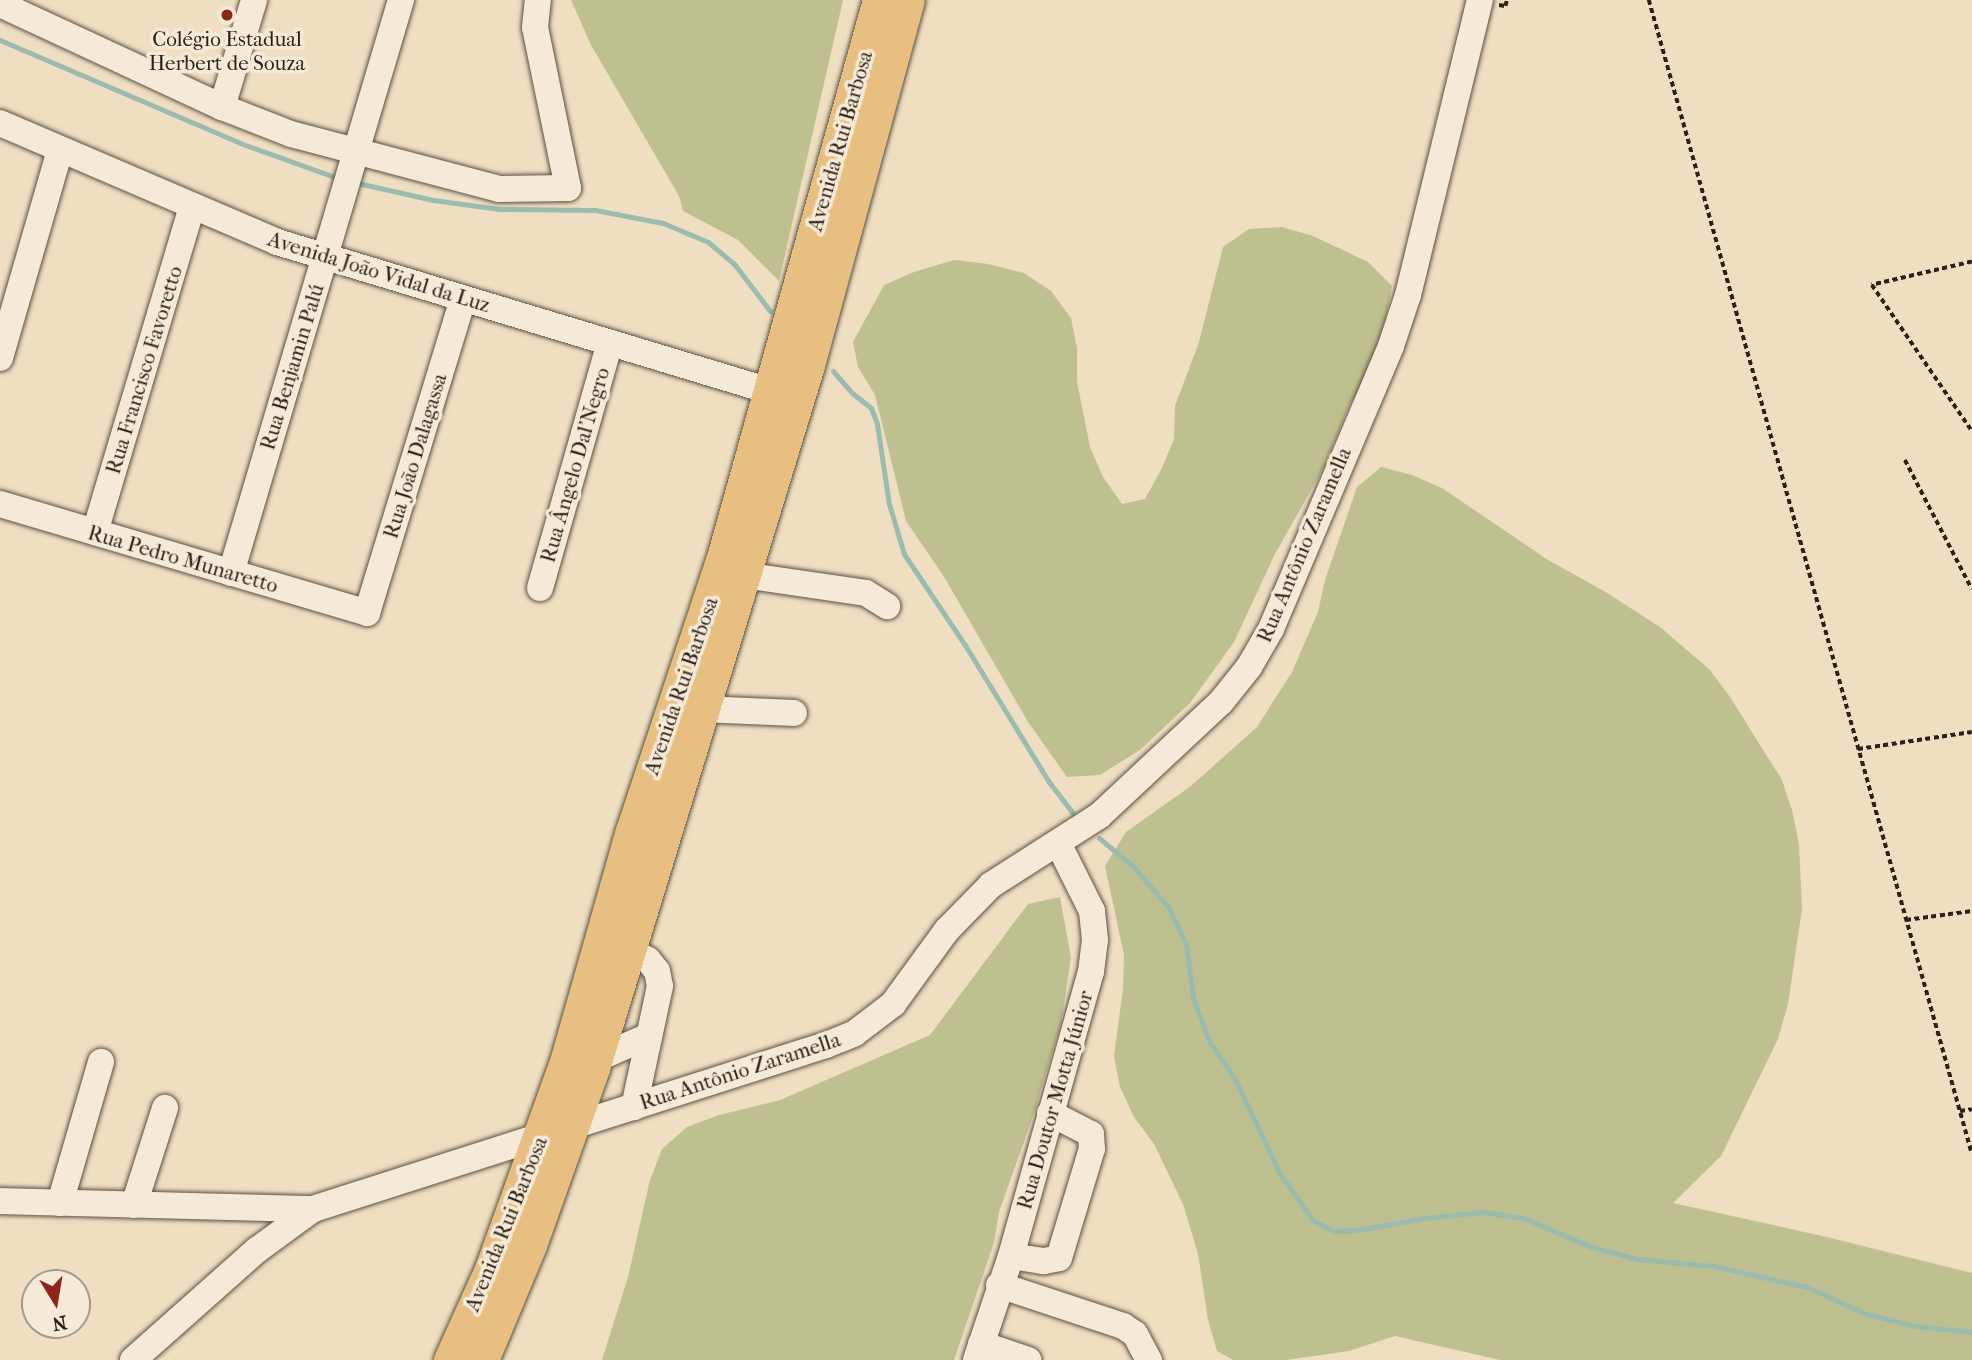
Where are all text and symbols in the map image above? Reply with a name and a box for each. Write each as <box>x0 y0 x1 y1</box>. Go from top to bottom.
marker: Colégio Estadual Herbert de Souza <box>219 7 235 23</box>
place label: Colégio Estadual Herbert de Souza <box>149 26 305 76</box>
street label: Avenida Rui Barbosa <box>802 48 878 234</box>
street label: Avenida João Vidal da Luz <box>265 226 493 318</box>
street label: Rua Francisco Favoretto <box>100 263 188 477</box>
street label: Rua Benjamin Palú <box>255 281 329 453</box>
street label: Rua Ângelo Dal'Negro <box>535 364 615 566</box>
street label: Rua João Dalagassa <box>378 370 452 542</box>
street label: Rua Antônio Zaramella <box>1251 444 1357 646</box>
street label: Rua Pedro Munaretto <box>85 520 281 598</box>
street label: Avenida Rui Barbosa <box>639 594 723 778</box>
street label: Rua Doutor Motta Júnior <box>1012 988 1098 1212</box>
street label: Rua Antônio Zaramella <box>636 1027 844 1115</box>
street label: Avenida Rui Barbosa <box>459 1133 553 1315</box>
north arrow <box>21 1269 91 1339</box>
text: N <box>50 1310 69 1335</box>

